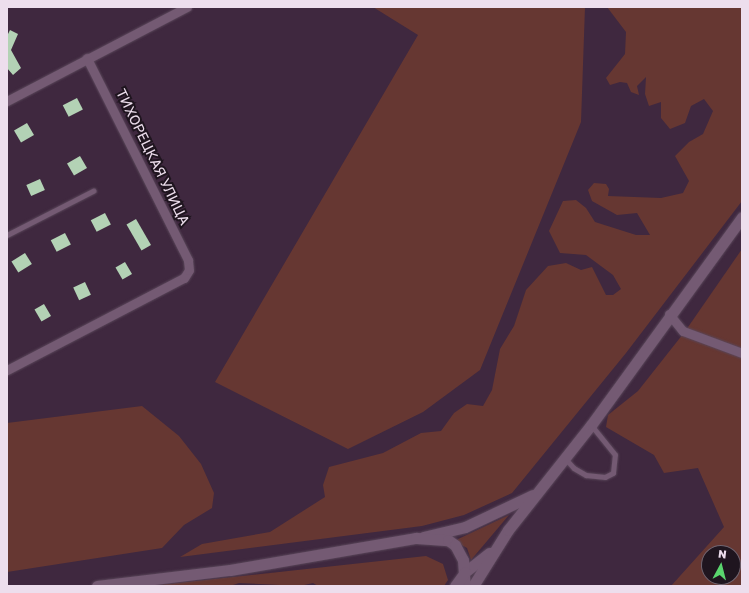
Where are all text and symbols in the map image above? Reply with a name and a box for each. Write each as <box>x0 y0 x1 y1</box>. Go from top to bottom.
street label: ТИХОРЕЦКАЯ УЛИЦА <box>113 86 193 228</box>
north arrow <box>701 545 741 585</box>
text: N <box>717 547 727 561</box>

